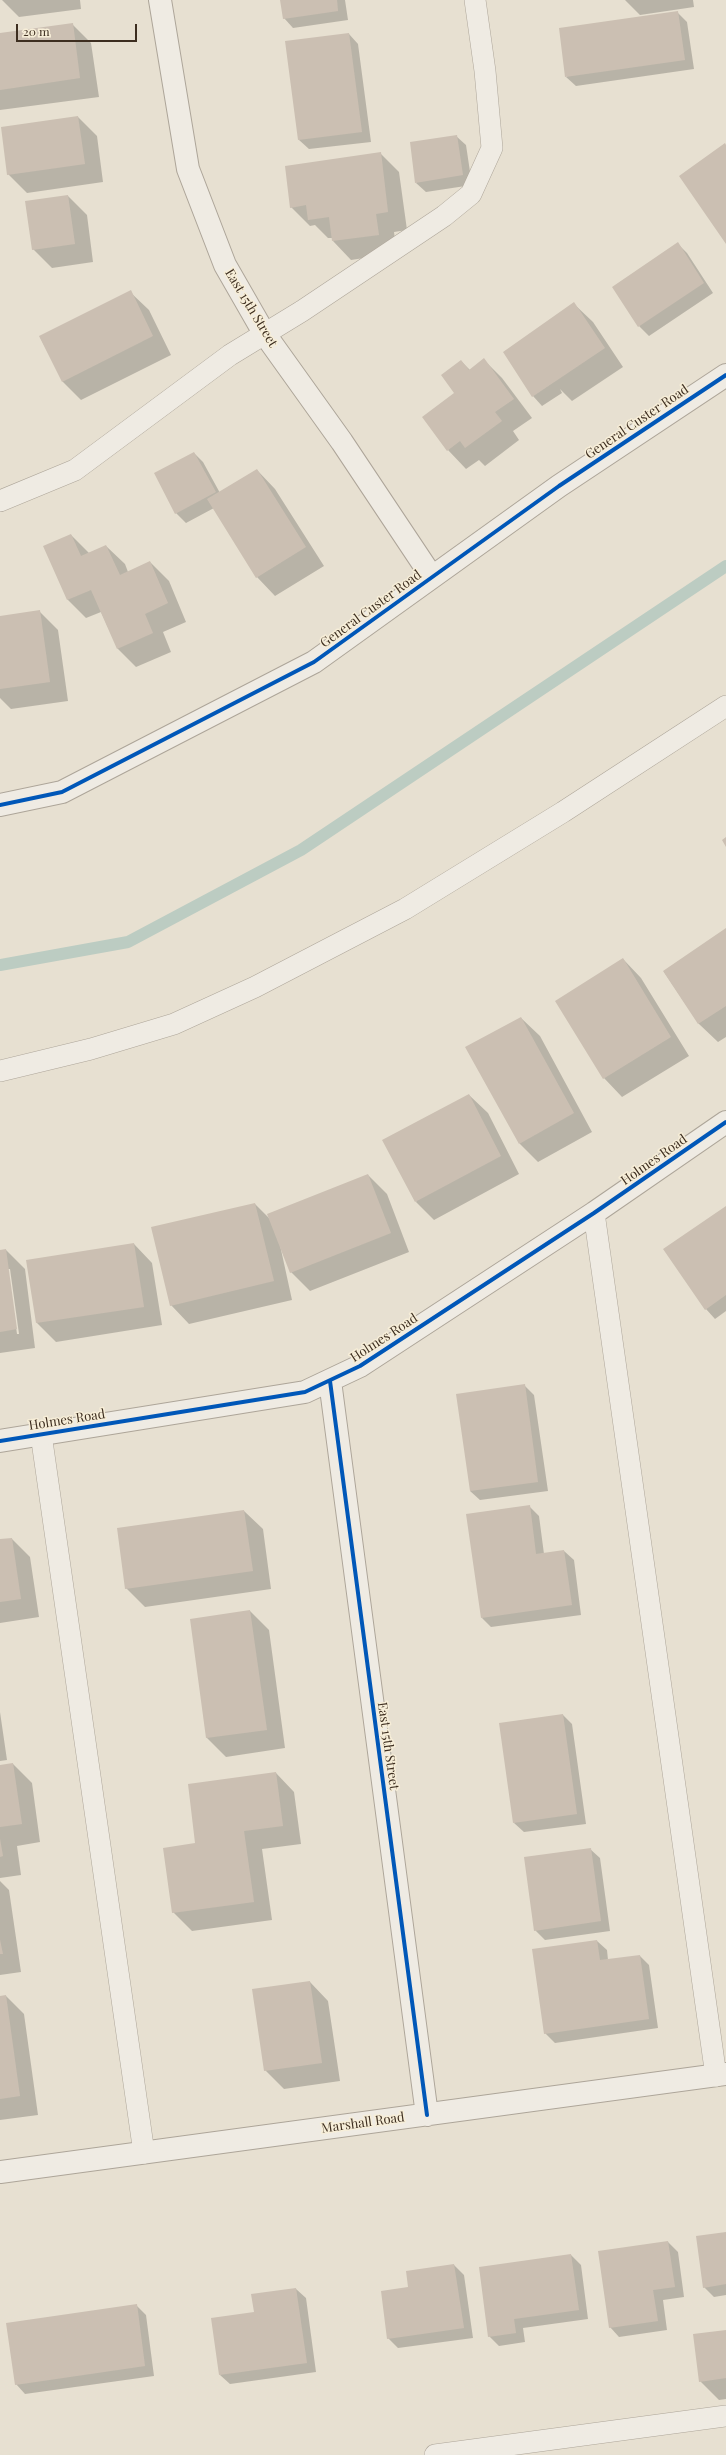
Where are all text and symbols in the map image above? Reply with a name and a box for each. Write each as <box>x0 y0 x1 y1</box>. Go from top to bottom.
scale bar <box>18 16 139 42</box>
text: 20 m <box>23 23 50 39</box>
street label: East 15th Street <box>222 266 280 350</box>
street label: General Custer Road <box>582 382 692 462</box>
street label: General Custer Road <box>317 567 425 651</box>
street label: Holmes Road <box>618 1132 690 1188</box>
street label: Holmes Road <box>347 1310 421 1366</box>
street label: Holmes Road <box>28 1406 106 1434</box>
street label: East 15th Street <box>374 1701 402 1791</box>
street label: Marshall Road <box>320 2109 406 2137</box>

